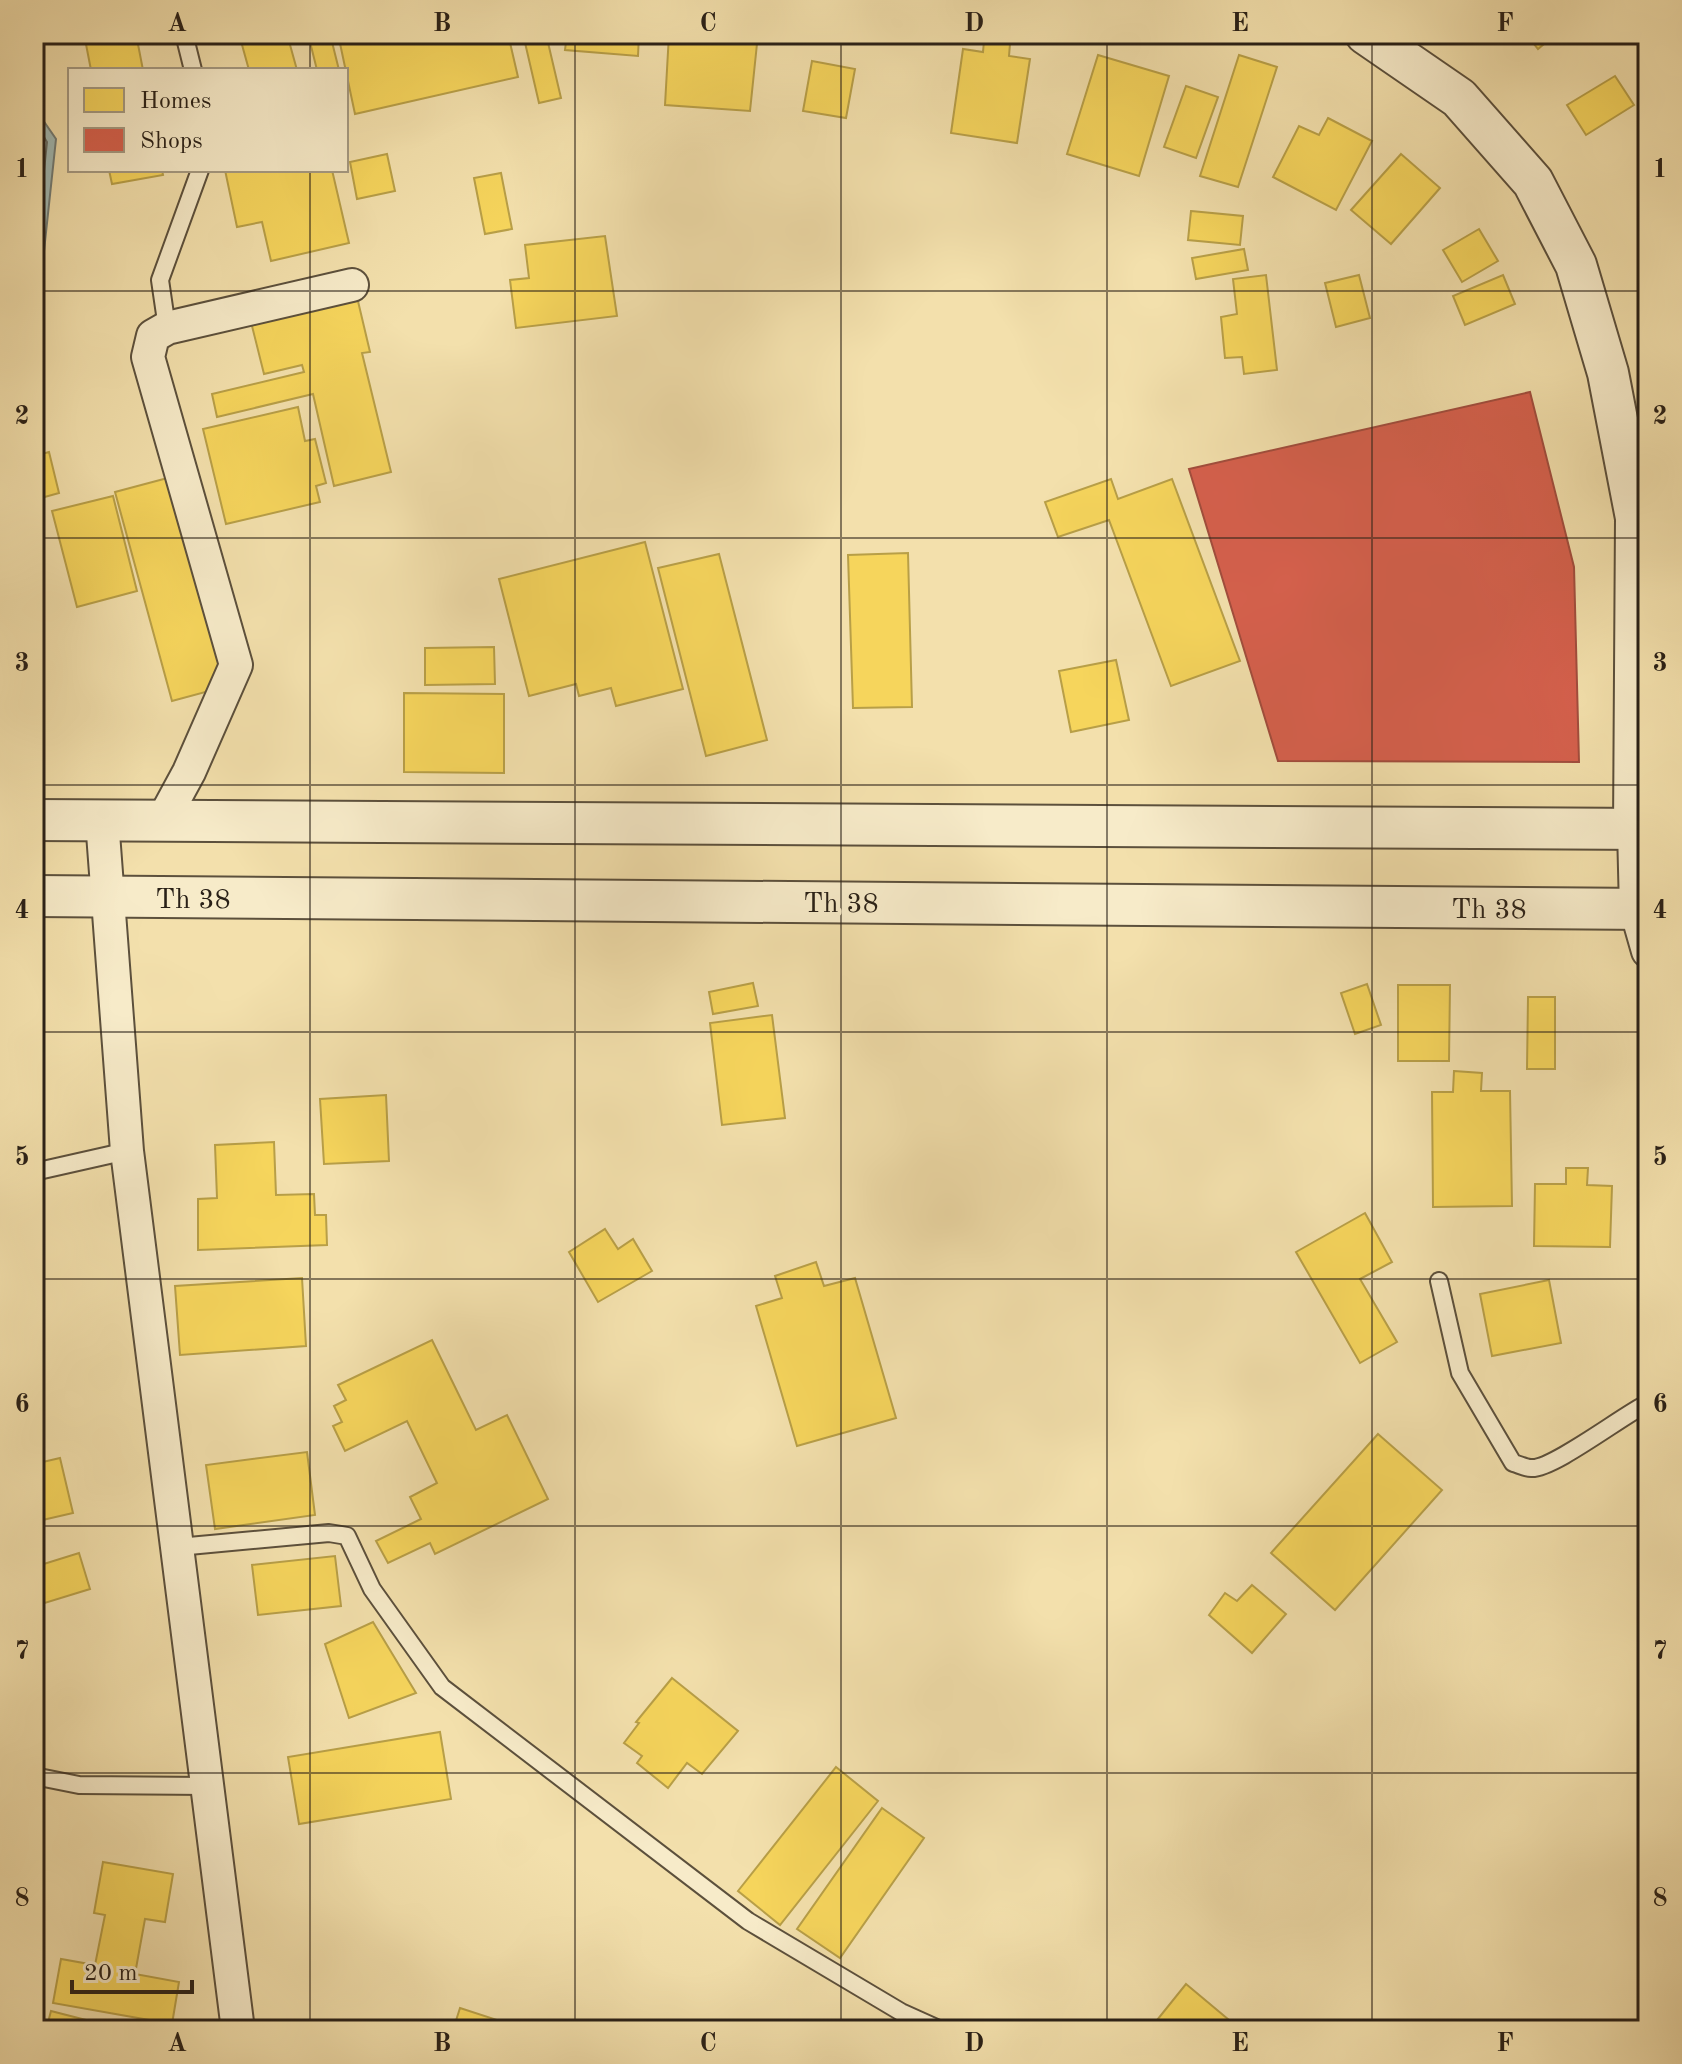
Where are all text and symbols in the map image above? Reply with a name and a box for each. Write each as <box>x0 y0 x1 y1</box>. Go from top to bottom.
text: A <box>167 11 187 37</box>
text: B <box>433 11 451 37</box>
text: C <box>699 11 717 37</box>
text: D <box>964 11 984 37</box>
text: E <box>1231 11 1249 37</box>
text: F <box>1496 11 1514 37</box>
legend <box>68 68 348 172</box>
text: Homes <box>140 90 211 114</box>
text: Shops <box>140 130 203 154</box>
text: 1 <box>14 157 30 183</box>
text: 1 <box>1652 157 1668 183</box>
text: 2 <box>14 404 30 430</box>
text: 2 <box>1652 404 1668 430</box>
text: 3 <box>14 651 30 677</box>
text: 3 <box>1652 651 1668 677</box>
street label: Th 38 <box>155 887 231 915</box>
street label: Th 38 <box>803 891 879 919</box>
street label: Th 38 <box>1451 897 1527 925</box>
text: 4 <box>14 898 30 924</box>
text: 4 <box>1652 898 1668 924</box>
text: 5 <box>14 1145 30 1171</box>
text: 5 <box>1652 1145 1668 1171</box>
text: 6 <box>14 1392 30 1418</box>
text: 6 <box>1652 1392 1668 1418</box>
text: 7 <box>14 1639 30 1665</box>
text: 7 <box>1652 1639 1668 1665</box>
text: 8 <box>14 1886 30 1912</box>
text: 8 <box>1652 1886 1668 1912</box>
scale bar <box>72 1944 192 1994</box>
text: 20 m <box>84 1962 138 1986</box>
text: A <box>167 2031 187 2057</box>
text: B <box>433 2031 451 2057</box>
text: C <box>699 2031 717 2057</box>
text: D <box>964 2031 984 2057</box>
text: E <box>1231 2031 1249 2057</box>
text: F <box>1496 2031 1514 2057</box>

